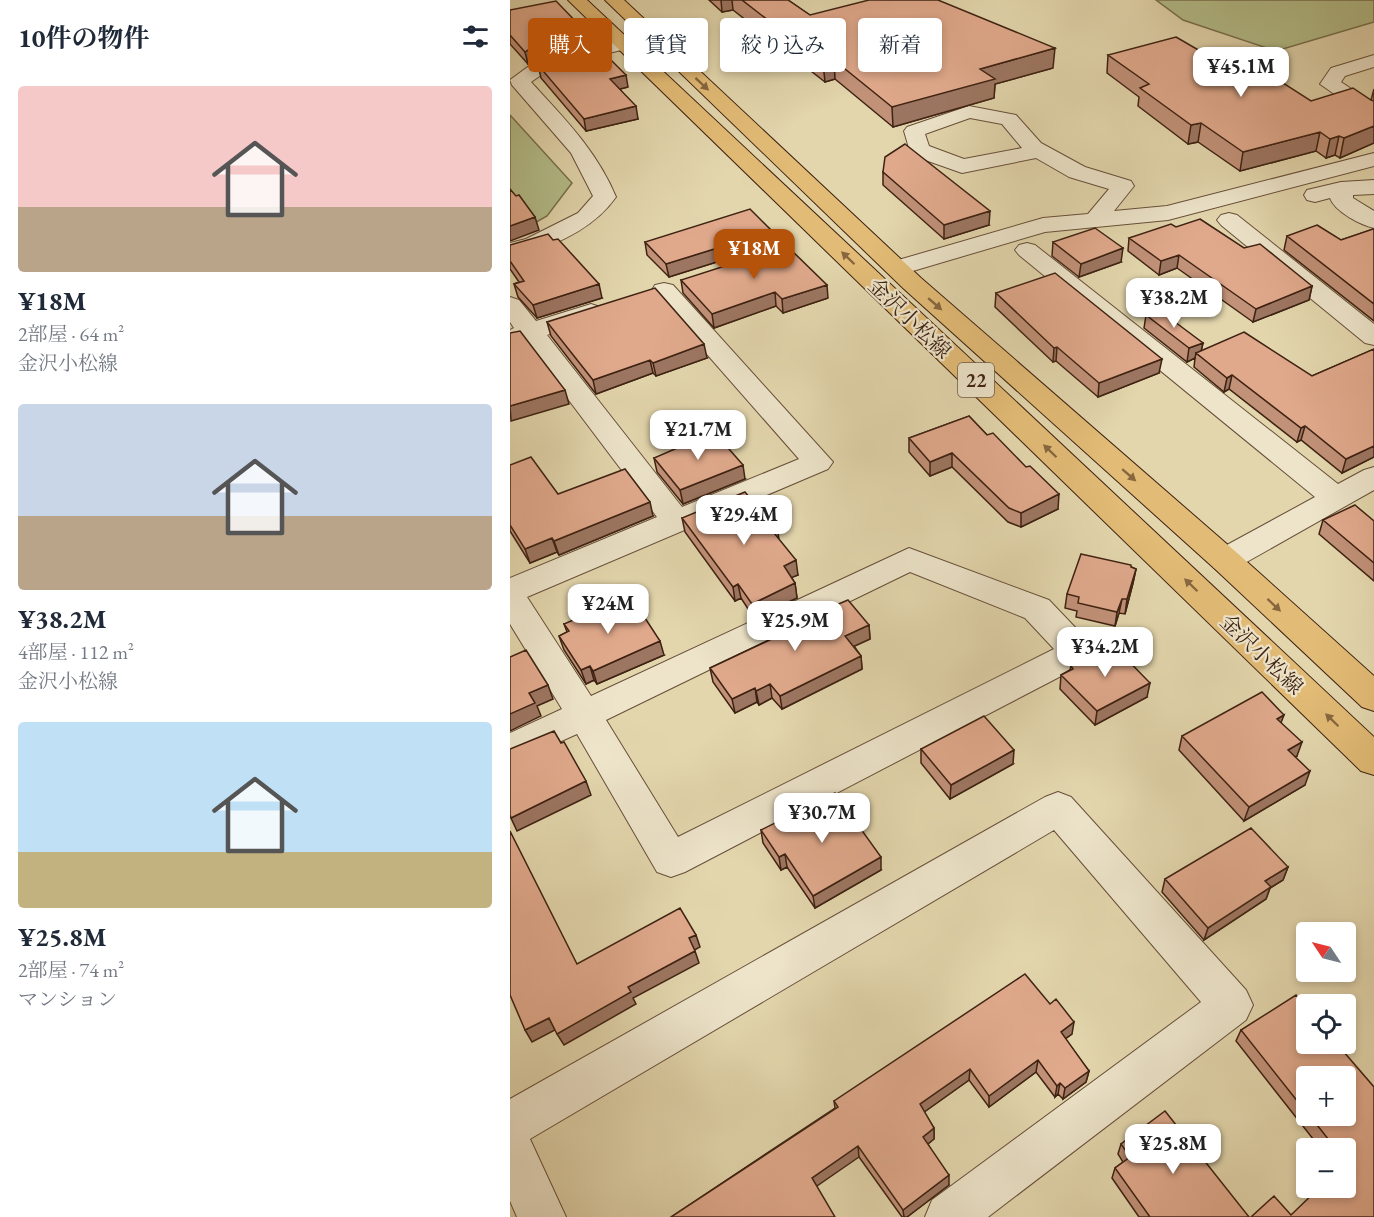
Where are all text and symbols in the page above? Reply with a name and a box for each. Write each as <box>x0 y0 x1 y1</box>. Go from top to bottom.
chip: 購入 <box>528 18 612 72</box>
chip: 賃貸 <box>624 18 708 72</box>
chip: 絞り込み <box>720 18 846 72</box>
chip: 新着 <box>858 18 942 72</box>
icon: filters <box>459 20 492 53</box>
text: 10件の物件 <box>18 21 150 55</box>
pin: ¥45.1M <box>1192 47 1290 98</box>
text: ¥45.1M <box>1207 53 1275 79</box>
one-way arrow <box>694 77 709 91</box>
icon: home <box>201 125 309 233</box>
pin: ¥18M <box>718 229 790 280</box>
text: ¥18M <box>728 235 780 261</box>
one-way arrow <box>840 251 855 265</box>
street label: 金沢小松線 <box>863 272 957 364</box>
pin: ¥38.2M <box>1125 278 1223 329</box>
text: ¥18M <box>18 284 86 318</box>
text: ¥38.2M <box>1140 284 1208 310</box>
one-way arrow <box>927 297 942 310</box>
text: 2部屋 · 64 m² <box>18 321 124 347</box>
text: 金沢小松線 <box>18 350 118 376</box>
road number: 22 <box>958 363 994 397</box>
pin: ¥21.7M <box>649 410 747 461</box>
text: ¥21.7M <box>664 416 732 442</box>
icon: home <box>201 443 309 551</box>
one-way arrow <box>1042 444 1057 458</box>
one-way arrow <box>1121 468 1136 481</box>
pin: ¥29.4M <box>695 495 793 546</box>
text: ¥29.4M <box>710 501 778 527</box>
one-way arrow <box>1184 579 1198 593</box>
pin: ¥24M <box>572 584 644 635</box>
text: ¥24M <box>582 590 634 616</box>
one-way arrow <box>1266 598 1281 611</box>
pin: ¥25.9M <box>746 601 844 652</box>
text: ¥38.2M <box>18 602 107 636</box>
text: ¥25.9M <box>761 607 829 633</box>
street label: 金沢小松線 <box>1215 608 1309 700</box>
pin: ¥34.2M <box>1056 627 1154 678</box>
text: ¥34.2M <box>1071 633 1139 659</box>
text: 4部屋 · 112 m² <box>18 639 134 665</box>
text: 金沢小松線 <box>18 668 118 694</box>
one-way arrow <box>1324 713 1339 727</box>
icon: home <box>201 761 309 869</box>
pin: ¥30.7M <box>773 793 871 844</box>
text: ¥30.7M <box>788 799 856 825</box>
text: ¥25.8M <box>18 920 107 954</box>
north arrow <box>1296 922 1356 982</box>
map controls <box>1296 922 1356 1198</box>
text: 2部屋 · 74 m² <box>18 957 124 983</box>
text: マンション <box>18 986 117 1012</box>
button: locate <box>1296 994 1356 1054</box>
button: + <box>1296 1066 1356 1126</box>
pin: ¥25.8M <box>1124 1124 1222 1175</box>
text: ¥25.8M <box>1139 1130 1207 1156</box>
button: − <box>1296 1138 1356 1198</box>

